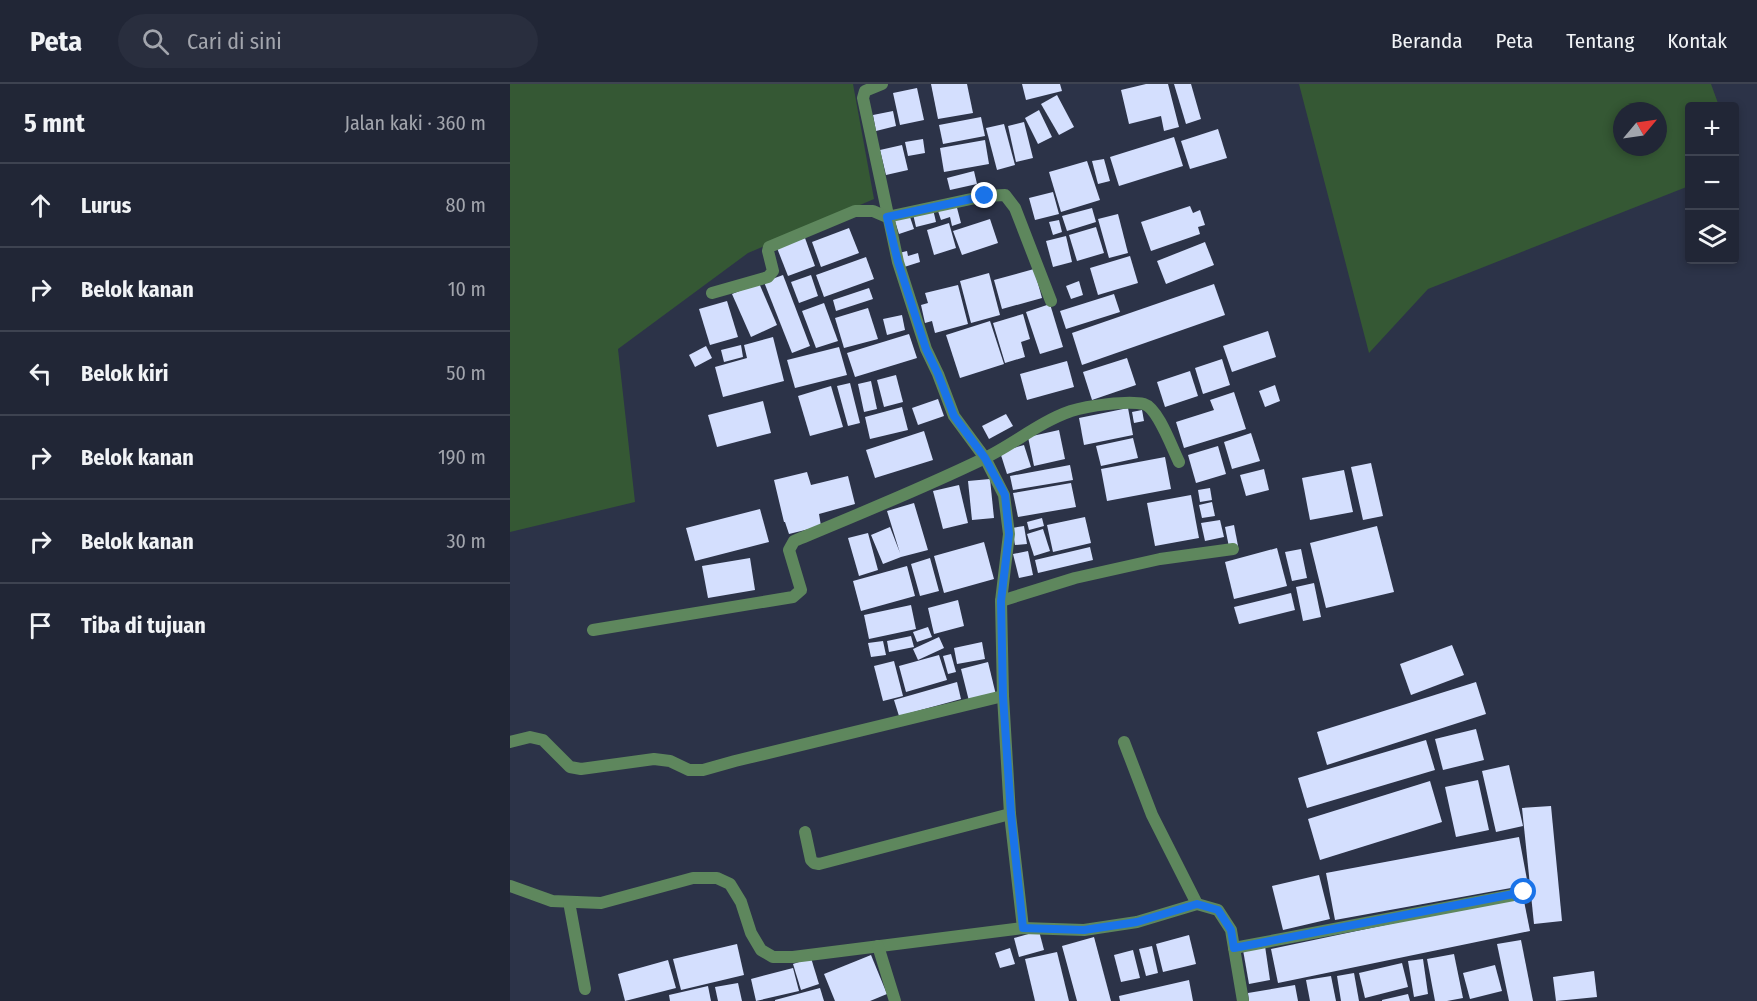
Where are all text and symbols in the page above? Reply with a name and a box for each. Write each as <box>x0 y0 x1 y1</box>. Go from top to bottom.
search box <box>118 14 538 68</box>
text: Peta <box>30 25 82 58</box>
icon: search <box>139 25 172 58</box>
text: Cari di sini <box>187 28 282 55</box>
text: Beranda <box>1391 28 1463 54</box>
text: Peta <box>1496 28 1533 54</box>
text: Tentang <box>1566 28 1634 54</box>
text: Kontak <box>1667 28 1727 54</box>
north arrow <box>1613 102 1667 156</box>
map controls <box>1685 102 1739 264</box>
button: + <box>1685 102 1739 156</box>
text: 5 mnt <box>24 108 85 139</box>
text: Jalan kaki · 360 m <box>344 111 486 135</box>
button: − <box>1685 156 1739 210</box>
route end <box>971 182 997 208</box>
icon: ahead <box>24 189 57 222</box>
text: Lurus <box>81 192 131 219</box>
text: 80 m <box>446 193 486 217</box>
button: layers <box>1685 210 1739 264</box>
icon: right <box>24 273 57 306</box>
text: Belok kanan <box>81 276 194 303</box>
text: 10 m <box>448 277 486 301</box>
icon: left <box>24 357 57 390</box>
text: Belok kiri <box>81 360 169 387</box>
text: 50 m <box>446 361 486 385</box>
icon: right <box>24 441 57 474</box>
text: Belok kanan <box>81 444 194 471</box>
text: 190 m <box>438 445 486 469</box>
icon: right <box>24 525 57 558</box>
text: Belok kanan <box>81 528 194 555</box>
text: 30 m <box>446 529 486 553</box>
icon: arrive <box>24 609 57 642</box>
text: Tiba di tujuan <box>81 612 206 639</box>
route start <box>1510 878 1536 904</box>

